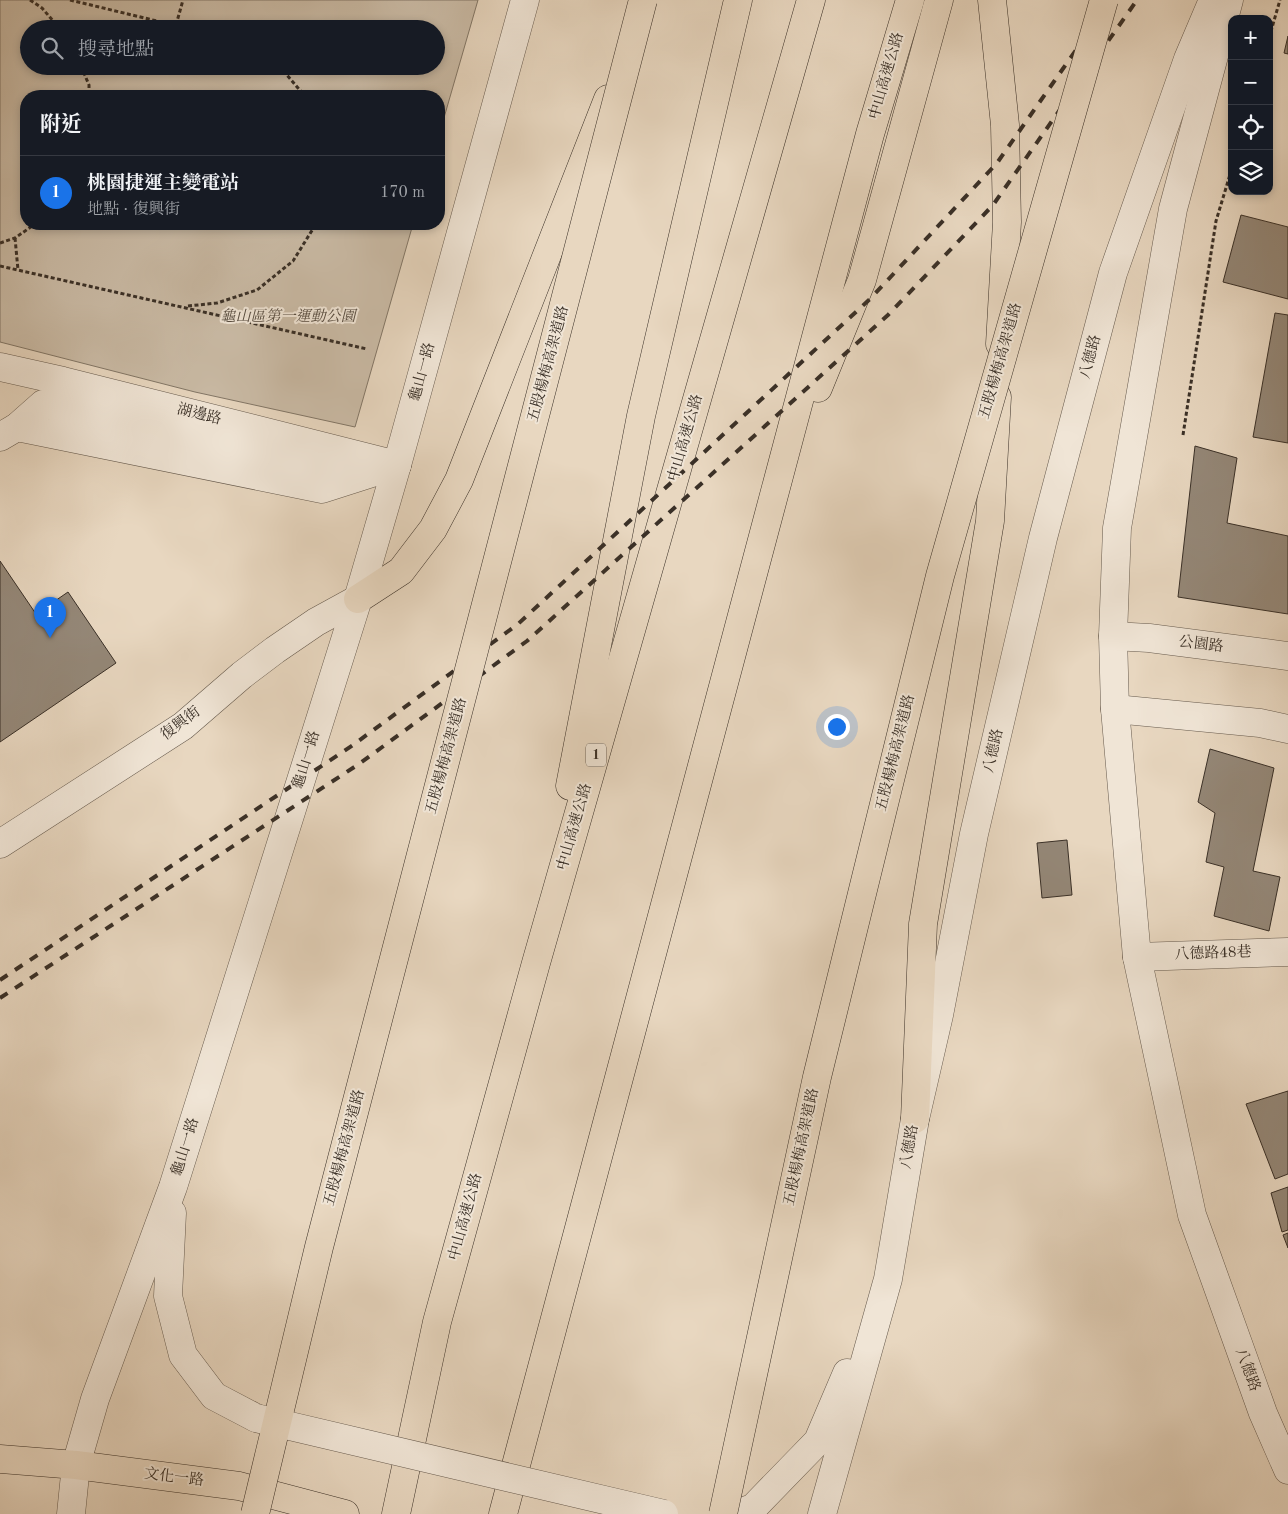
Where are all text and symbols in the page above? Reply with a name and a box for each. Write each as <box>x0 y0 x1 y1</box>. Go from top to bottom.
map controls <box>1228 15 1273 195</box>
button: + <box>1228 15 1273 60</box>
search box <box>20 20 445 75</box>
street label: 中山高速公路 <box>865 30 907 121</box>
icon: search <box>38 34 66 62</box>
text: 搜尋地點 <box>78 41 154 60</box>
button: − <box>1228 60 1273 105</box>
button: locate <box>1228 105 1273 150</box>
text: 附近 <box>40 115 82 136</box>
button: layers <box>1228 150 1273 195</box>
text: 桃園捷運主變電站 <box>87 175 239 194</box>
text: 1 <box>51 185 61 201</box>
text: 170 m <box>380 185 425 201</box>
text: 地點 · 復興街 <box>87 202 180 218</box>
street label: 五股楊梅高架道路 <box>975 301 1025 421</box>
street label: 五股楊梅高架道路 <box>524 304 572 424</box>
park label: 龜山區第一運動公園 <box>220 308 357 325</box>
street label: 八德路 <box>1076 333 1104 381</box>
street label: 龜山一路 <box>406 341 438 403</box>
street label: 中山高速公路 <box>664 392 706 483</box>
street label: 湖邊路 <box>175 400 223 428</box>
pin: 1 <box>34 597 66 638</box>
street label: 公園路 <box>1178 633 1224 655</box>
street label: 五股楊梅高架道路 <box>872 692 918 813</box>
street label: 五股楊梅高架道路 <box>422 696 470 816</box>
street label: 復興街 <box>157 703 203 744</box>
your location <box>824 714 850 740</box>
street label: 八德路 <box>980 727 1006 775</box>
street label: 龜山一路 <box>289 729 323 791</box>
road number: 1 <box>586 744 606 766</box>
street label: 中山高速公路 <box>553 781 595 872</box>
street label: 八德路48巷 <box>1174 943 1252 963</box>
street label: 五股楊梅高架道路 <box>780 1086 822 1207</box>
street label: 五股楊梅高架道路 <box>320 1088 368 1208</box>
street label: 龜山一路 <box>168 1116 202 1178</box>
street label: 八德路 <box>897 1123 921 1170</box>
street label: 中山高速公路 <box>445 1171 485 1262</box>
street label: 八德路 <box>1232 1346 1264 1394</box>
street label: 文化一路 <box>143 1465 205 1489</box>

